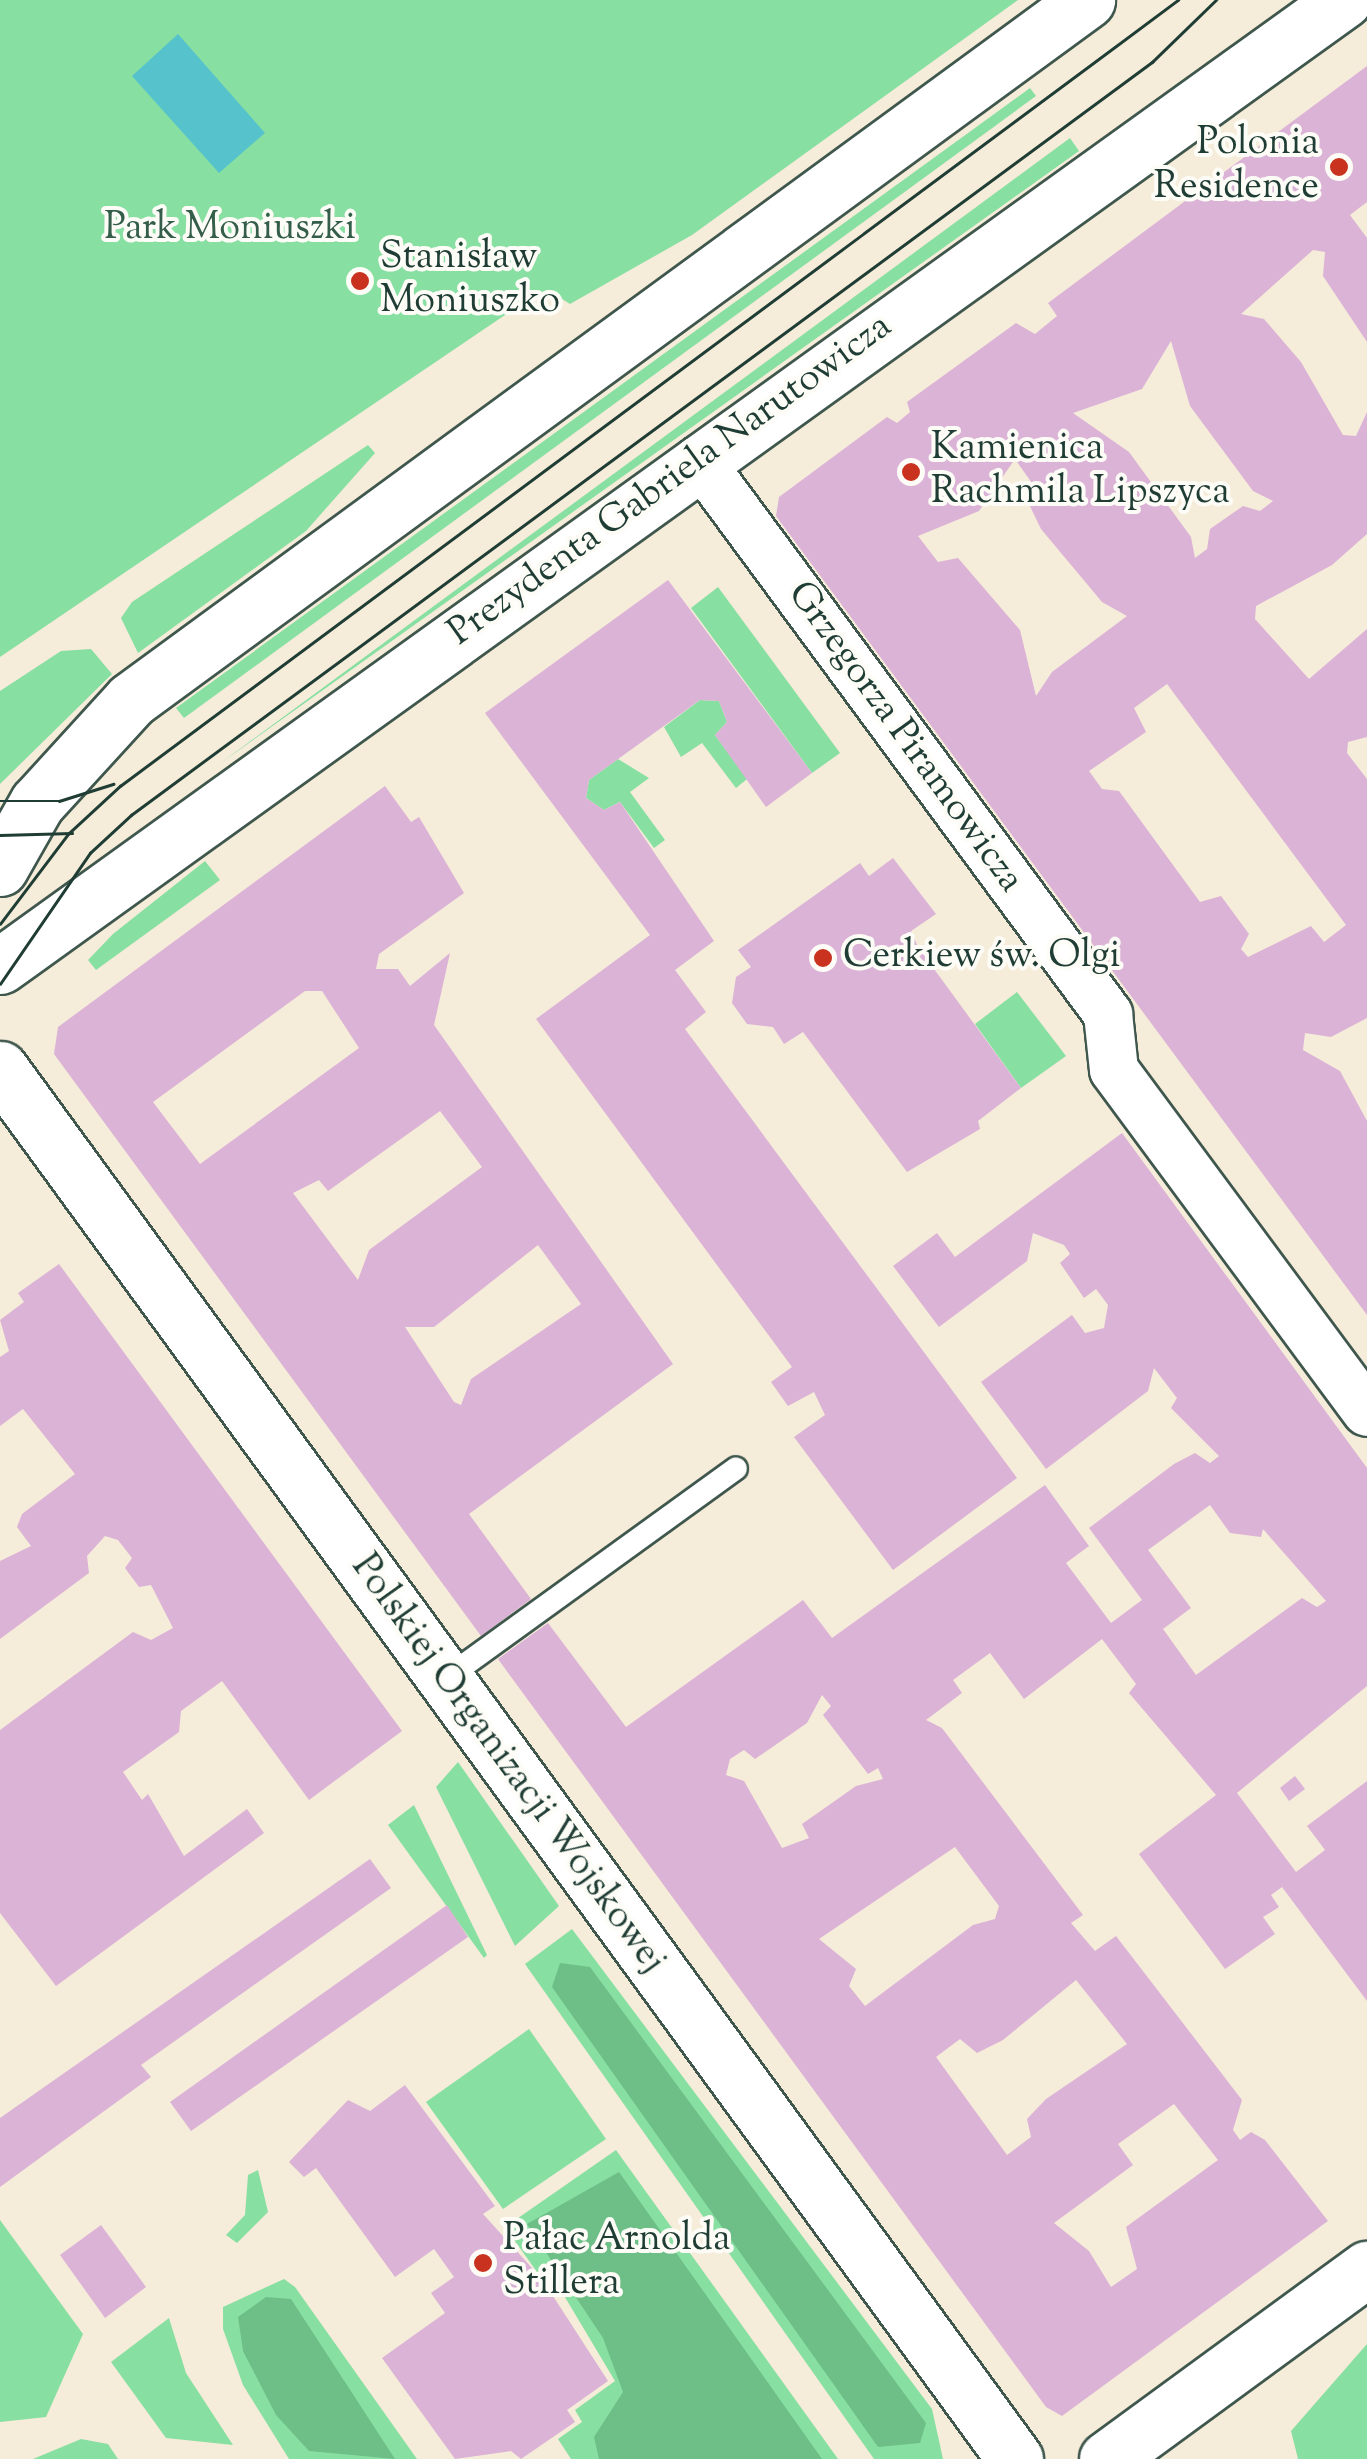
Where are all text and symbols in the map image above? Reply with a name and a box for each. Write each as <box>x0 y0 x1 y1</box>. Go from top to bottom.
place label: Polonia Residence <box>1154 122 1319 212</box>
marker: Polonia Residence <box>1328 156 1350 178</box>
park label: Park Moniuszki <box>104 207 356 253</box>
place label: Stanisław Moniuszko <box>380 236 560 326</box>
marker: Stanisław Moniuszko <box>349 270 371 292</box>
street label: Prezydenta Gabriela Narutowicza <box>441 305 901 657</box>
place label: Kamienica Rachmila Lipszyca <box>931 427 1230 516</box>
marker: Kamienica Rachmila Lipszyca <box>900 461 922 483</box>
street label: Grzegorza Piramowicza <box>776 574 1032 902</box>
place label: Cerkiew św. Olgi <box>843 935 1120 981</box>
marker: Cerkiew św. Olgi <box>812 947 834 969</box>
street label: Polskiej Organizacji Wojskowej <box>340 1547 674 1983</box>
place label: Pałac Arnolda Stillera <box>503 2218 731 2308</box>
marker: Pałac Arnolda Stillera <box>472 2252 494 2274</box>

